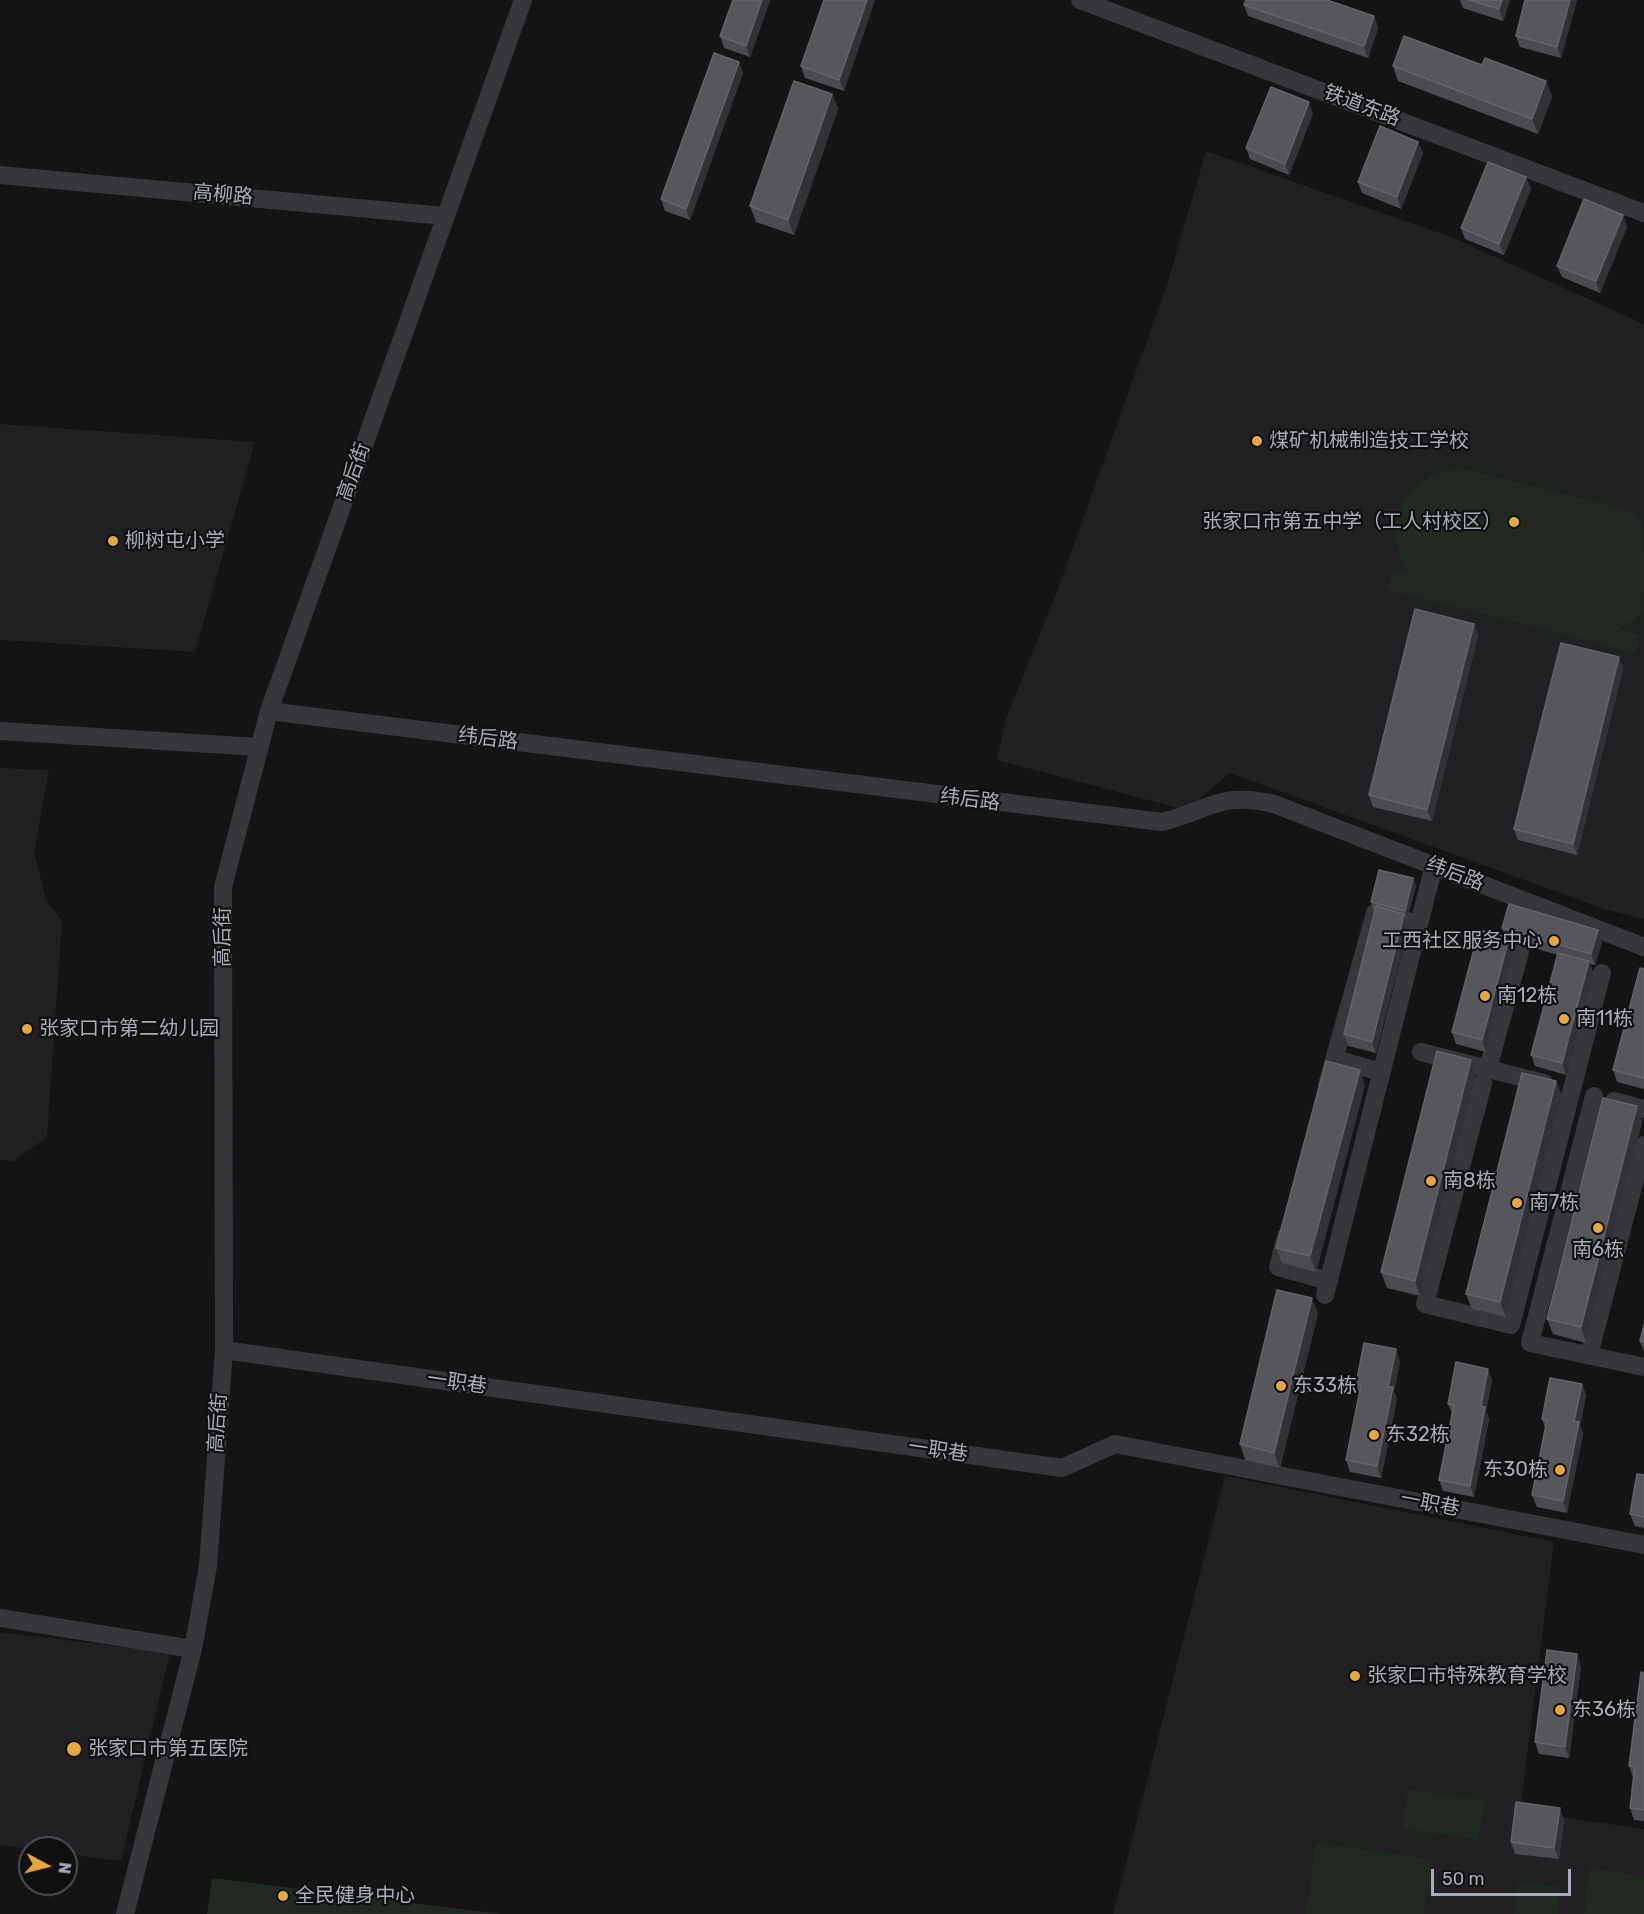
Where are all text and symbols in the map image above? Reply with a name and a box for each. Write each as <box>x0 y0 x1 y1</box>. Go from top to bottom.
street label: 铁道东路 <box>1320 80 1404 132</box>
street label: 高柳路 <box>192 180 254 210</box>
place label: 煤矿机械制造技工学校 <box>1269 429 1469 453</box>
marker: 煤矿机械制造技工学校 <box>1250 434 1264 448</box>
street label: 高后街 <box>332 440 376 504</box>
place label: 张家口市第五中学（工人村校区） <box>1202 510 1502 534</box>
marker: 张家口市第五中学（工人村校区） <box>1507 515 1521 529</box>
place label: 柳树屯小学 <box>125 529 225 553</box>
marker: 柳树屯小学 <box>106 534 120 548</box>
street label: 纬后路 <box>457 723 519 755</box>
street label: 纬后路 <box>939 784 1001 816</box>
street label: 纬后路 <box>1423 852 1487 896</box>
street label: 高后街 <box>211 907 235 967</box>
place label: 工西社区服务中心 <box>1382 929 1542 953</box>
marker: 工西社区服务中心 <box>1547 934 1561 948</box>
place label: 南12栋 <box>1497 984 1557 1008</box>
marker: 南12栋 <box>1478 989 1492 1003</box>
place label: 南11栋 <box>1576 1007 1633 1031</box>
marker: 南11栋 <box>1557 1012 1571 1026</box>
place label: 张家口市第二幼儿园 <box>39 1017 219 1041</box>
marker: 张家口市第二幼儿园 <box>20 1022 34 1036</box>
place label: 南8栋 <box>1443 1169 1496 1193</box>
marker: 南8栋 <box>1424 1174 1438 1188</box>
place label: 南7栋 <box>1529 1191 1579 1215</box>
marker: 南7栋 <box>1510 1196 1524 1210</box>
marker: 南6栋 <box>1591 1221 1605 1235</box>
place label: 南6栋 <box>1572 1238 1624 1262</box>
street label: 一职巷 <box>426 1367 488 1399</box>
place label: 东33栋 <box>1293 1374 1357 1398</box>
marker: 东33栋 <box>1274 1379 1288 1393</box>
street label: 高后街 <box>204 1392 232 1454</box>
place label: 东32栋 <box>1386 1423 1450 1447</box>
marker: 东32栋 <box>1367 1428 1381 1442</box>
street label: 一职巷 <box>907 1435 969 1467</box>
place label: 东30栋 <box>1483 1458 1548 1482</box>
marker: 东30栋 <box>1553 1463 1567 1477</box>
street label: 一职巷 <box>1398 1486 1462 1522</box>
place label: 张家口市特殊教育学校 <box>1367 1664 1567 1688</box>
marker: 张家口市特殊教育学校 <box>1348 1669 1362 1683</box>
place label: 东36栋 <box>1572 1698 1636 1722</box>
marker: 东36栋 <box>1553 1703 1567 1717</box>
place label: 张家口市第五医院 <box>88 1737 248 1761</box>
marker: 张家口市第五医院 <box>65 1740 83 1758</box>
north arrow <box>18 1836 78 1896</box>
scale bar <box>1434 1857 1574 1895</box>
text: N <box>54 1861 75 1875</box>
text: 50 m <box>1442 1868 1485 1890</box>
place label: 全民健身中心 <box>295 1884 415 1908</box>
marker: 全民健身中心 <box>276 1889 290 1903</box>

